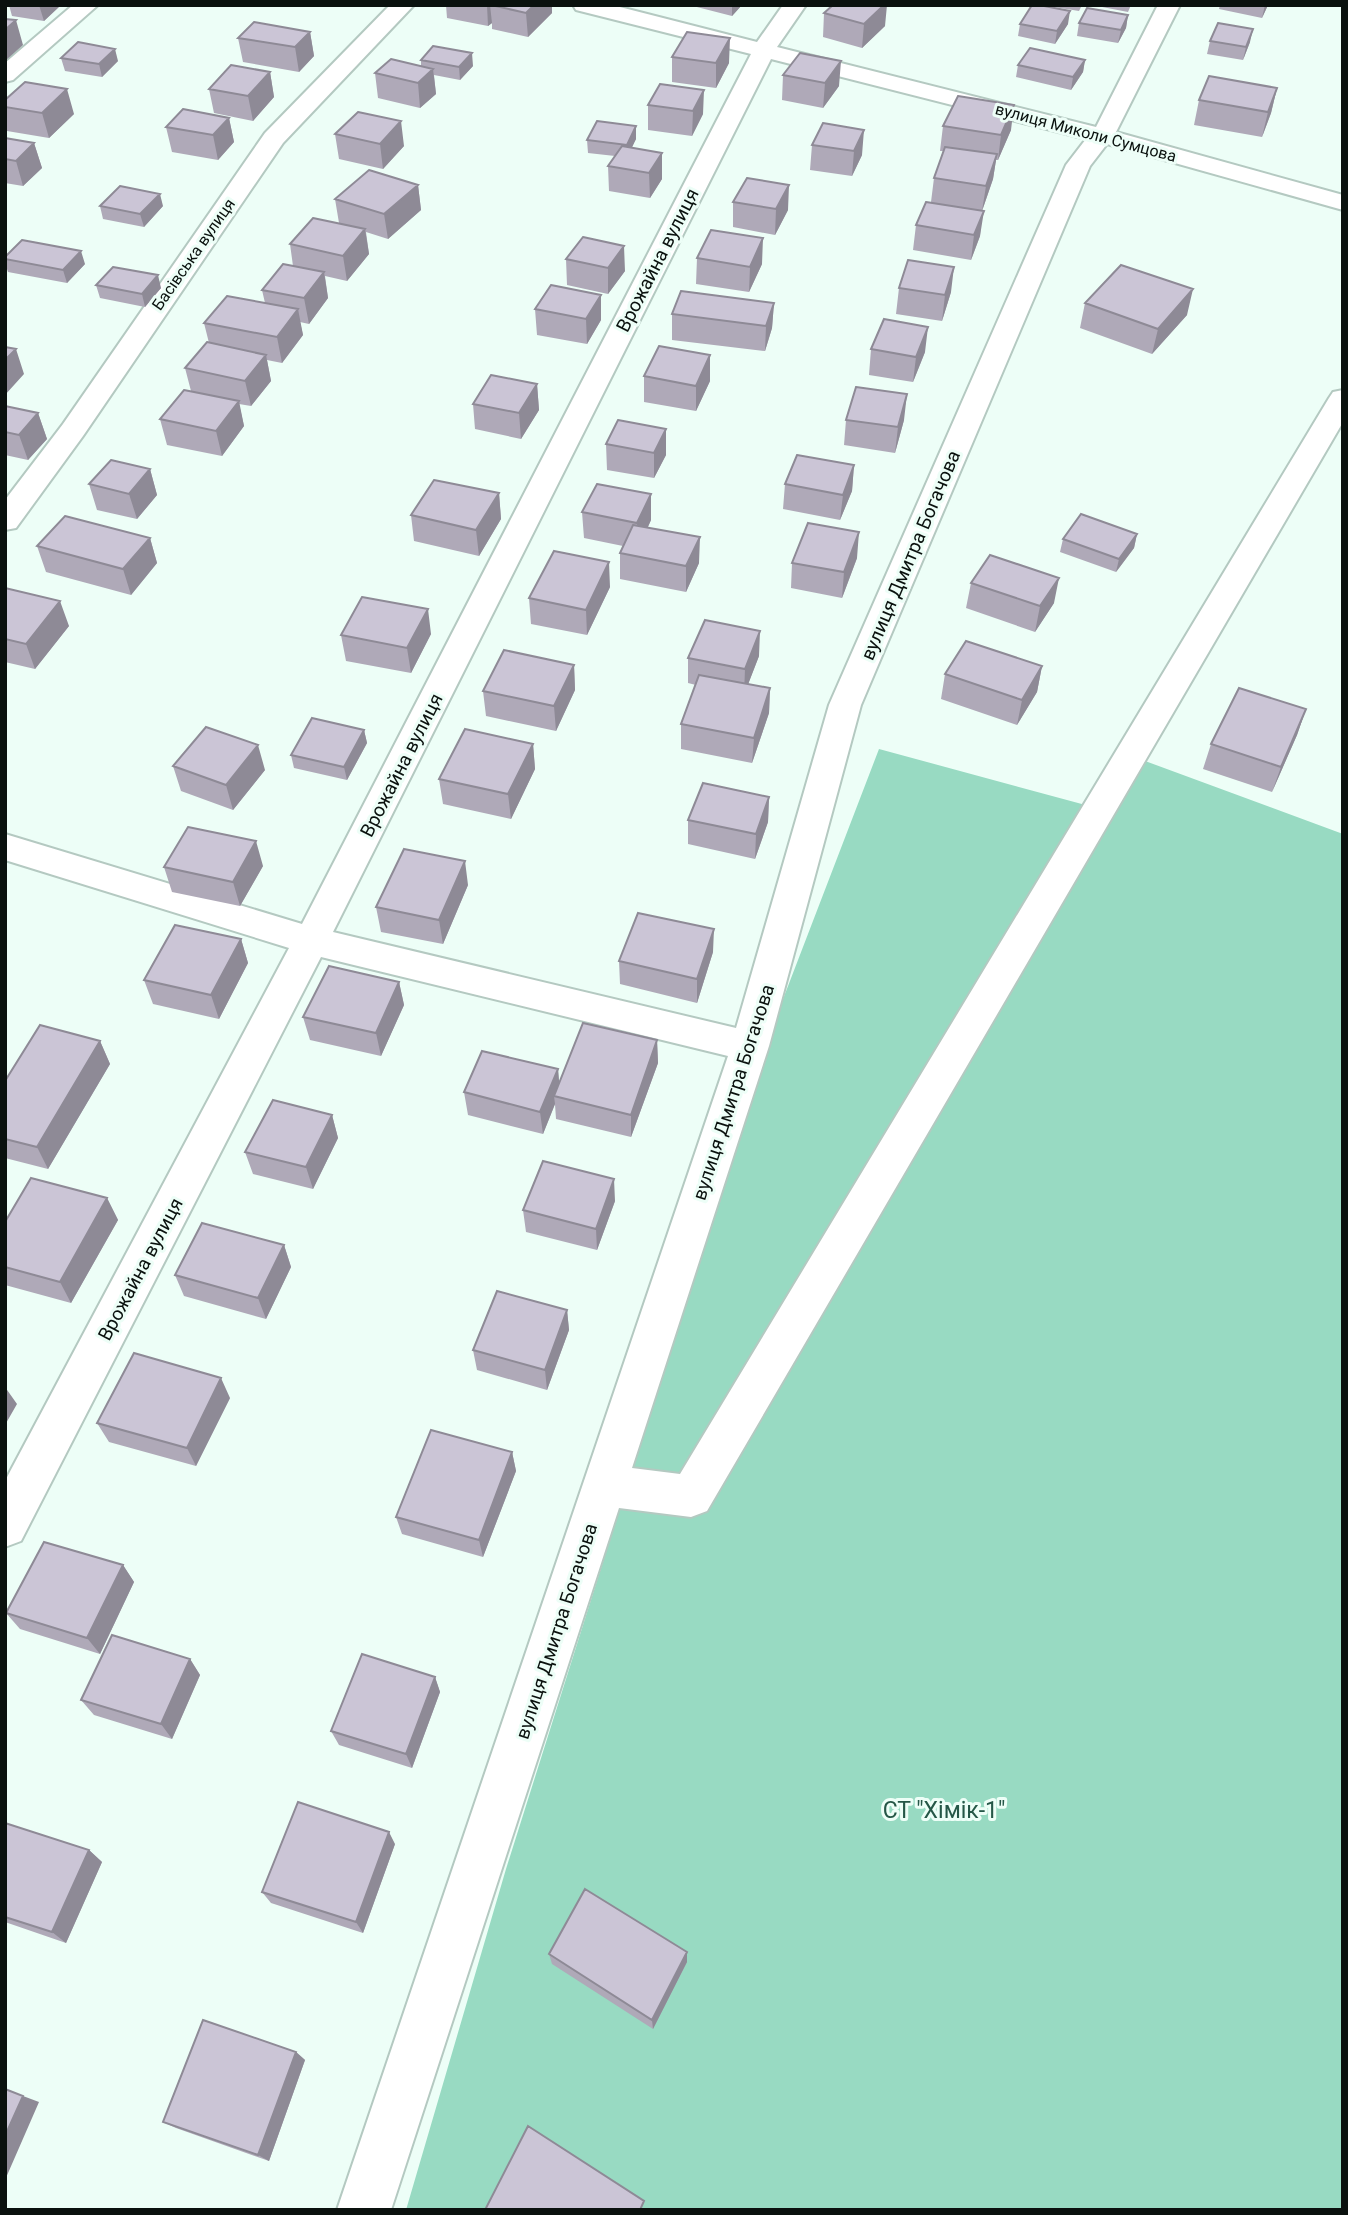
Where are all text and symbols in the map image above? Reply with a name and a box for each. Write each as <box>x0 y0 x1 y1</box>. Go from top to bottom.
street label: вулиця Миколи Сумцова <box>993 99 1178 166</box>
street label: Врожайна вулиця <box>611 185 704 336</box>
street label: Басівська вулиця <box>148 195 239 314</box>
street label: вулиця Дмитра Богачова <box>856 447 965 663</box>
street label: Врожайна вулиця <box>355 690 448 841</box>
street label: вулиця Дмитра Богачова <box>688 981 779 1203</box>
street label: Врожайна вулиця <box>93 1194 188 1344</box>
street label: вулиця Дмитра Богачова <box>511 1520 602 1742</box>
park label: СТ "Хімік-1" <box>883 1797 1005 1824</box>

